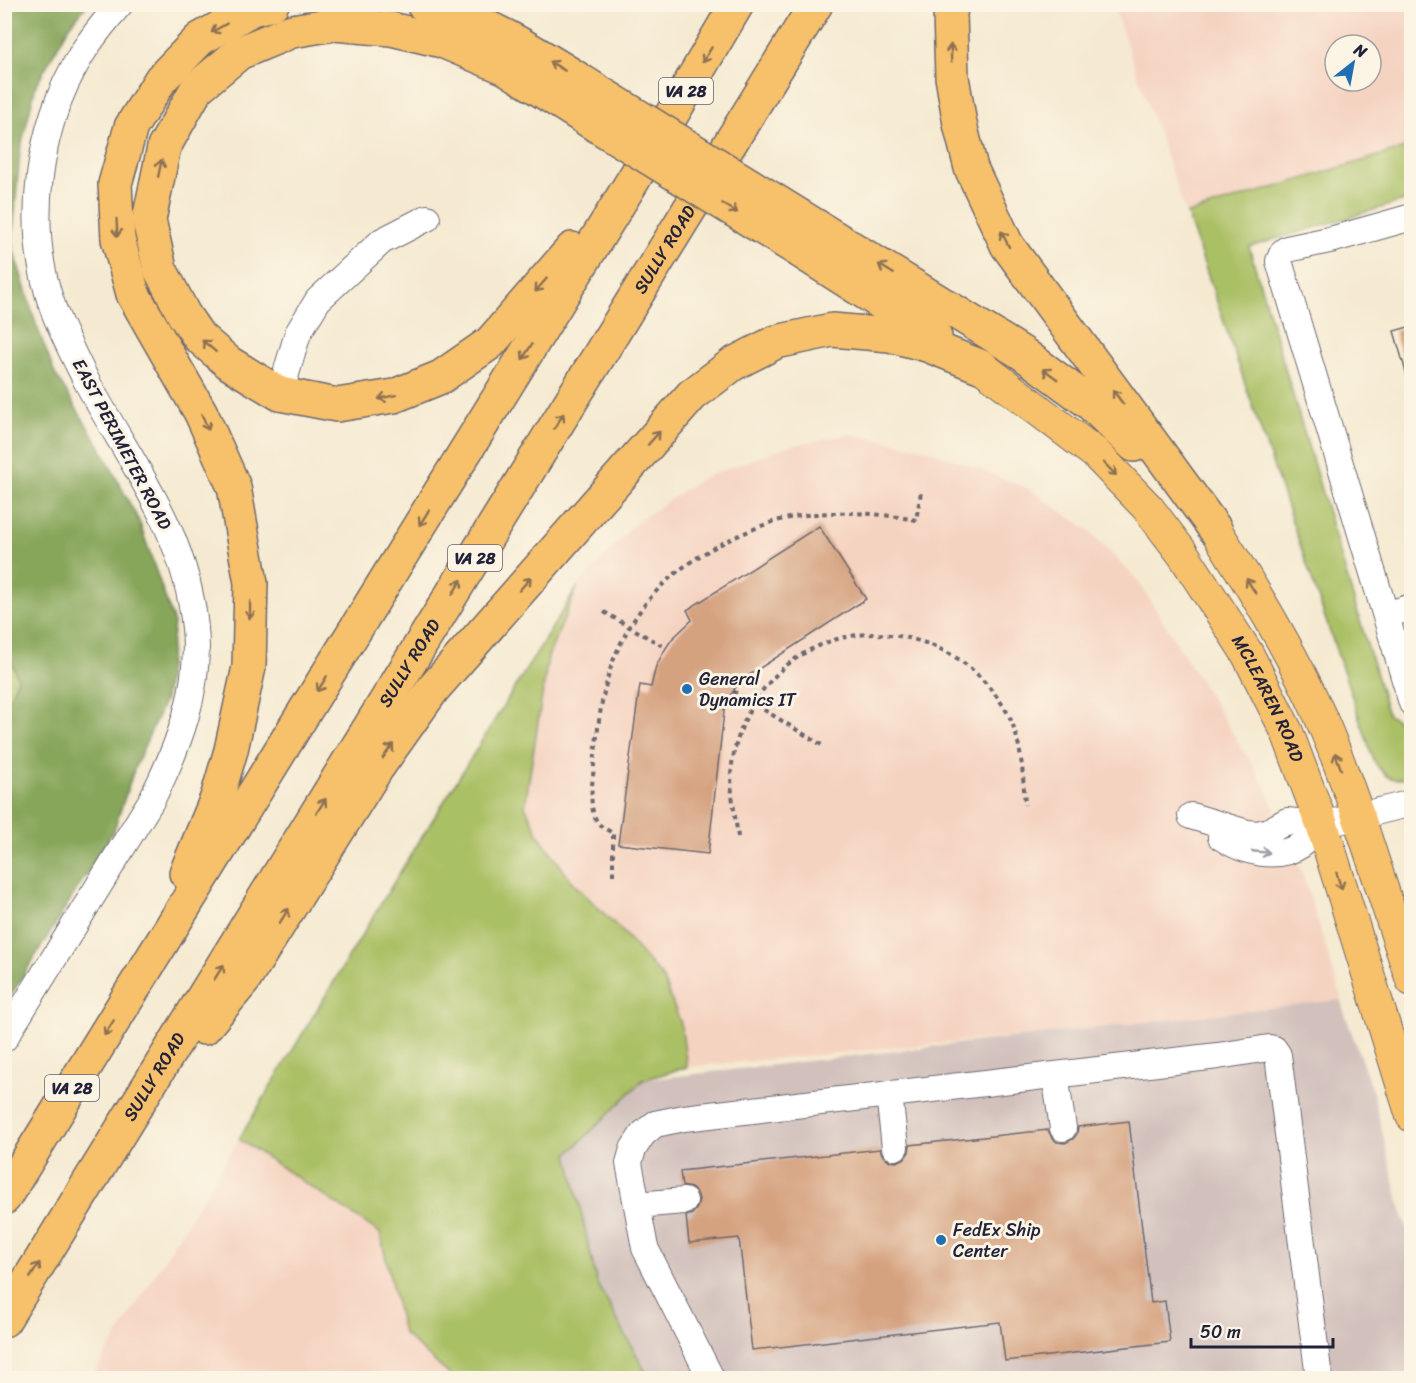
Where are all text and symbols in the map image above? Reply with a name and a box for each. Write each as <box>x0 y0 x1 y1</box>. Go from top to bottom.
one-way arrow <box>211 22 228 34</box>
north arrow <box>1323 33 1383 93</box>
text: N <box>1347 35 1373 66</box>
one-way arrow <box>945 44 957 64</box>
one-way arrow <box>701 46 713 63</box>
one-way arrow <box>549 60 566 72</box>
road number: VA 28 <box>659 78 713 104</box>
one-way arrow <box>155 158 166 178</box>
street label: SULLY ROAD <box>625 198 704 300</box>
one-way arrow <box>721 202 738 214</box>
one-way arrow <box>112 217 123 237</box>
one-way arrow <box>998 230 1010 248</box>
one-way arrow <box>878 263 895 275</box>
one-way arrow <box>534 277 548 292</box>
one-way arrow <box>201 339 217 352</box>
one-way arrow <box>520 343 532 360</box>
street label: EAST PERIMETER ROAD <box>63 352 181 536</box>
one-way arrow <box>1043 368 1059 380</box>
one-way arrow <box>1112 390 1124 406</box>
one-way arrow <box>377 391 396 403</box>
one-way arrow <box>200 413 212 431</box>
one-way arrow <box>554 413 566 430</box>
one-way arrow <box>647 431 661 446</box>
one-way arrow <box>1103 461 1117 476</box>
one-way arrow <box>418 509 430 526</box>
road number: VA 28 <box>448 545 502 571</box>
one-way arrow <box>518 577 532 592</box>
one-way arrow <box>1245 578 1258 595</box>
one-way arrow <box>451 579 463 596</box>
one-way arrow <box>244 600 256 620</box>
street label: SULLY ROAD <box>370 612 449 714</box>
street label: MCLEAREN ROAD <box>1223 628 1313 767</box>
place label: General Dynamics IT <box>699 663 797 716</box>
one-way arrow <box>315 675 327 692</box>
marker: General Dynamics IT <box>680 682 694 696</box>
one-way arrow <box>382 744 395 760</box>
one-way arrow <box>1332 752 1343 771</box>
one-way arrow <box>316 798 328 815</box>
one-way arrow <box>1250 847 1270 858</box>
one-way arrow <box>1334 871 1345 890</box>
one-way arrow <box>279 908 291 925</box>
one-way arrow <box>213 964 225 981</box>
one-way arrow <box>103 1019 115 1036</box>
street label: SULLY ROAD <box>114 1026 194 1127</box>
road number: VA 28 <box>45 1075 99 1101</box>
place label: FedEx Ship Center <box>953 1214 1041 1267</box>
marker: FedEx Ship Center <box>934 1233 948 1247</box>
one-way arrow <box>29 1262 42 1279</box>
scale bar <box>1191 1311 1334 1349</box>
text: 50 m <box>1200 1316 1241 1348</box>

